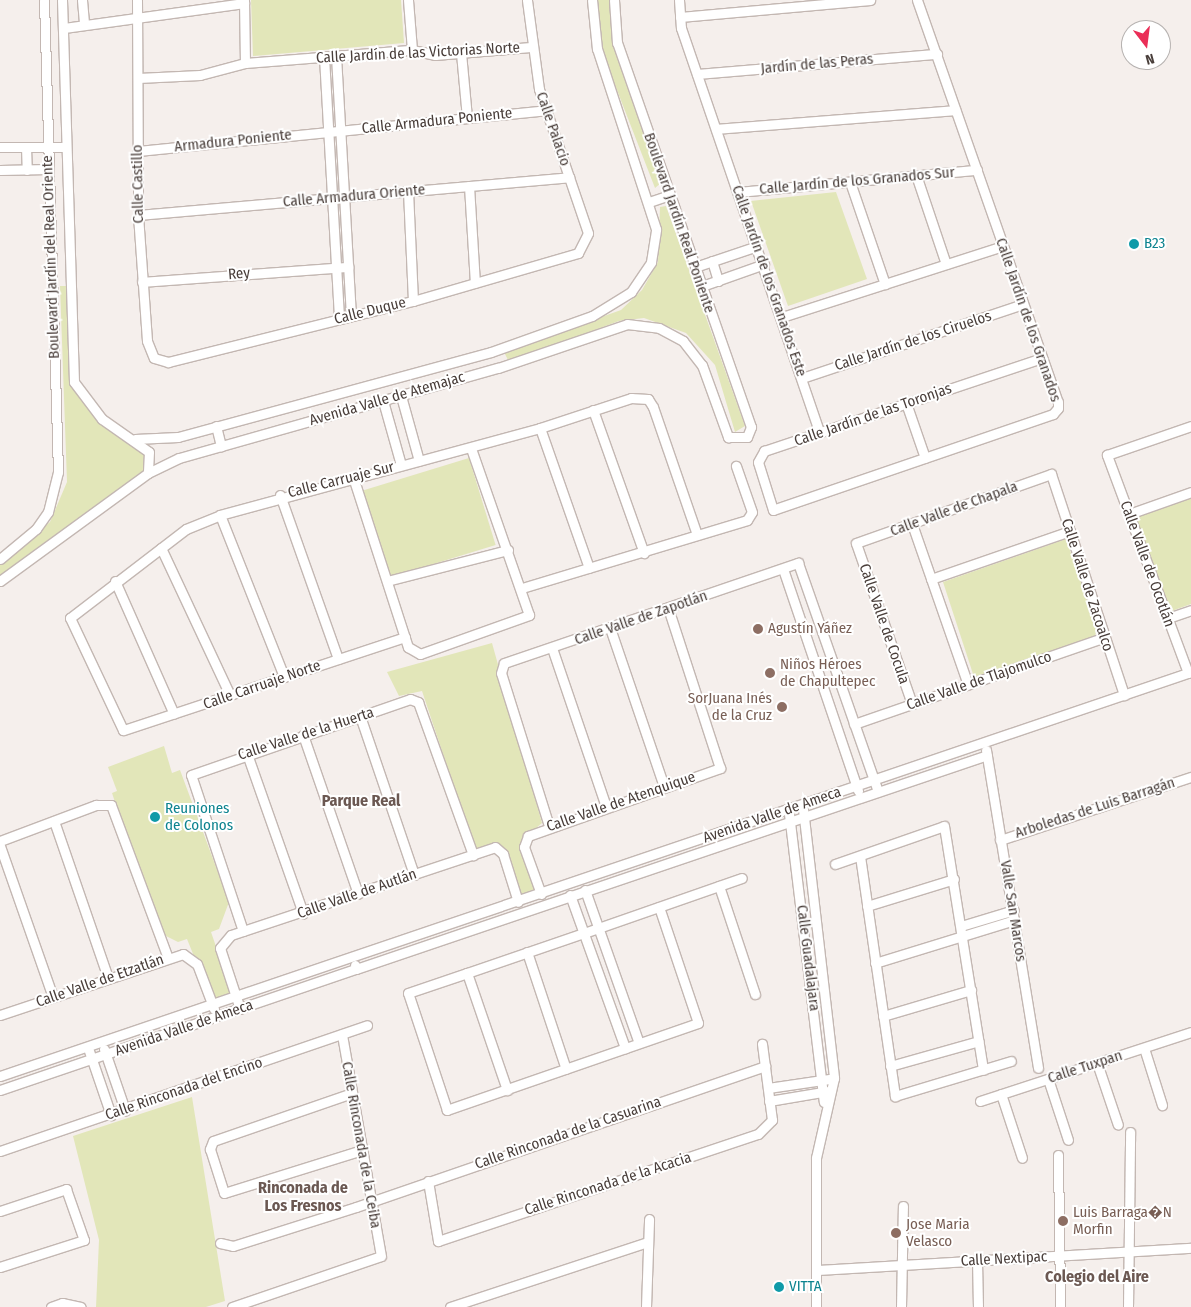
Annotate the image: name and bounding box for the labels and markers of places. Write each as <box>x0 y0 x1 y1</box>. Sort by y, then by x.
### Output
place label: B23 <box>1144 235 1165 253</box>
marker: B23 <box>1128 238 1140 250</box>
place label: Agustín Yáñez <box>768 620 852 638</box>
marker: Agustín Yáñez <box>752 623 764 635</box>
place label: Niños Héroes de Chapultepec <box>780 655 875 690</box>
marker: Niños Héroes de Chapultepec <box>764 667 776 679</box>
place label: SorJuana Inés de la Cruz <box>688 689 772 724</box>
marker: SorJuana Inés de la Cruz <box>776 701 788 713</box>
place label: Reuniones de Colonos <box>165 799 233 834</box>
marker: Reuniones de Colonos <box>149 811 161 823</box>
place label: Luis Barraga�N Morfin <box>1073 1203 1172 1238</box>
place label: Jose Maria Velasco <box>906 1215 970 1250</box>
marker: Luis Barraga�N Morfin <box>1057 1215 1069 1227</box>
marker: Jose Maria Velasco <box>890 1227 902 1239</box>
place label: VITTA <box>789 1278 822 1296</box>
marker: VITTA <box>773 1281 785 1293</box>

